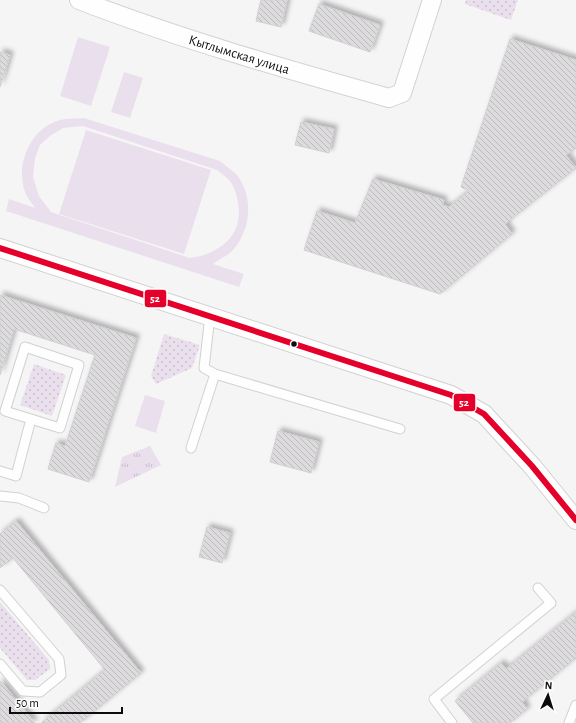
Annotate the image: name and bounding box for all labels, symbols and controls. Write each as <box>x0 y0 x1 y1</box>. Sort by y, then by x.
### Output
street label: Кытлымская улица <box>187 33 292 77</box>
line badge: 52 <box>144 289 167 308</box>
text: 52 <box>150 293 160 304</box>
unlabelled marker <box>289 339 299 349</box>
line badge: 52 <box>453 393 476 412</box>
text: 52 <box>459 397 469 408</box>
north arrow <box>528 675 568 715</box>
text: N <box>544 680 553 691</box>
scale bar <box>10 689 122 715</box>
text: 50 m <box>16 697 39 709</box>

